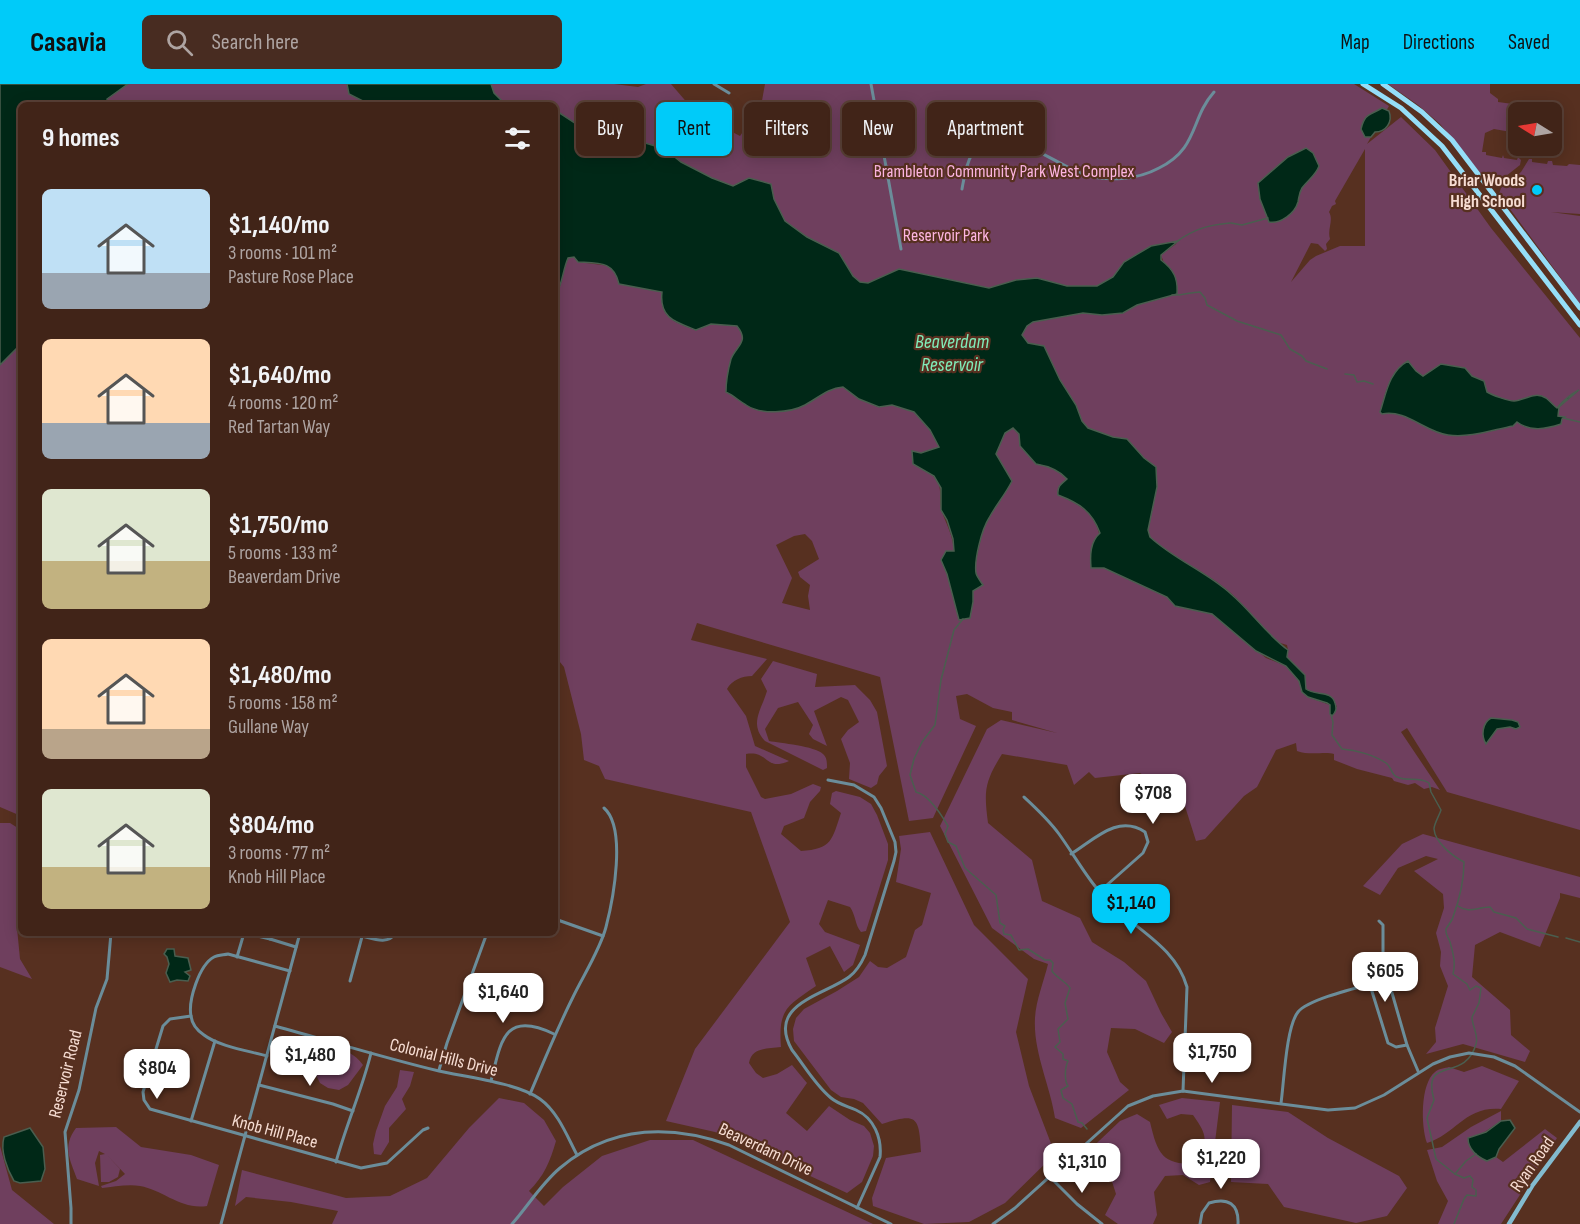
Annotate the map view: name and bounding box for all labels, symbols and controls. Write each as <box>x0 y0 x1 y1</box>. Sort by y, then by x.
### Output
search box <box>142 15 562 69</box>
text: Casavia <box>30 26 106 59</box>
icon: search <box>163 26 196 59</box>
text: Search here <box>211 29 299 56</box>
text: Map <box>1340 30 1370 55</box>
text: Directions <box>1403 30 1475 55</box>
text: Saved <box>1508 30 1550 55</box>
chip: Buy <box>576 102 644 156</box>
chip: Rent <box>656 102 732 156</box>
chip: Filters <box>744 102 830 156</box>
chip: New <box>842 102 915 156</box>
chip: Apartment <box>927 102 1045 156</box>
north arrow <box>1508 102 1562 156</box>
map controls <box>1508 102 1562 156</box>
icon: filters <box>501 122 534 155</box>
text: 9 homes <box>42 123 120 154</box>
park label: Brambleton Community Park West Complex <box>874 161 1135 182</box>
place label: Briar Woods High School <box>1449 170 1525 212</box>
marker: Briar Woods High School <box>1530 183 1544 197</box>
text: $1,140/mo <box>228 210 329 241</box>
icon: home <box>90 213 162 285</box>
park label: Reservoir Park <box>903 225 989 246</box>
text: 3 rooms · 101 m² <box>228 241 337 265</box>
text: Pasture Rose Place <box>228 265 354 289</box>
water label: Beaverdam Reservoir <box>915 330 989 377</box>
text: $1,640/mo <box>228 360 331 391</box>
icon: home <box>90 363 162 435</box>
text: 4 rooms · 120 m² <box>228 391 339 415</box>
text: Red Tartan Way <box>228 415 330 439</box>
text: $1,750/mo <box>228 510 329 541</box>
icon: home <box>90 513 162 585</box>
text: 5 rooms · 133 m² <box>228 541 338 565</box>
text: Beaverdam Drive <box>228 565 341 589</box>
text: $1,480/mo <box>228 660 331 691</box>
icon: home <box>90 663 162 735</box>
text: 5 rooms · 158 m² <box>228 691 338 715</box>
text: Gullane Way <box>228 715 309 739</box>
pin: $708 <box>1117 774 1189 825</box>
text: $708 <box>1134 781 1172 805</box>
text: $804/mo <box>228 810 314 841</box>
icon: home <box>90 813 162 885</box>
text: 3 rooms · 77 m² <box>228 841 330 865</box>
text: Knob Hill Place <box>228 865 326 889</box>
pin: $1,140 <box>1082 884 1180 935</box>
text: $1,140 <box>1106 891 1156 915</box>
pin: $605 <box>1349 952 1421 1003</box>
text: $605 <box>1366 959 1404 983</box>
pin: $1,640 <box>454 973 552 1024</box>
text: $1,640 <box>477 980 529 1004</box>
street label: Reservoir Road <box>44 1028 87 1120</box>
pin: $1,750 <box>1163 1033 1261 1084</box>
street label: Colonial Hills Drive <box>387 1034 500 1081</box>
pin: $1,480 <box>261 1036 359 1087</box>
text: $1,750 <box>1187 1040 1237 1064</box>
text: $1,480 <box>284 1043 336 1067</box>
pin: $804 <box>121 1049 193 1100</box>
text: $804 <box>138 1056 176 1080</box>
street label: Knob Hill Place <box>230 1110 320 1153</box>
street label: Beaverdam Drive <box>715 1119 816 1180</box>
street label: Ryan Road <box>1506 1133 1559 1196</box>
pin: $1,220 <box>1172 1139 1270 1190</box>
pin: $1,310 <box>1033 1143 1131 1194</box>
text: $1,220 <box>1196 1146 1246 1170</box>
text: $1,310 <box>1057 1150 1107 1174</box>

